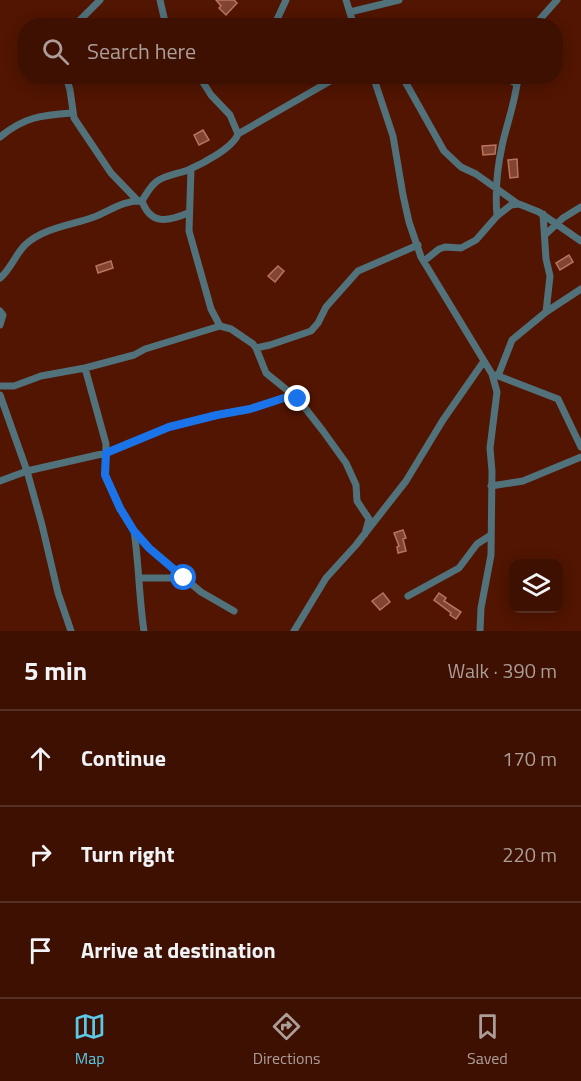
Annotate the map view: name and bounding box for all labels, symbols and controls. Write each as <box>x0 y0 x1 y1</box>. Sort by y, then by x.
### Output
search box <box>18 18 563 84</box>
text: Search here <box>87 34 196 68</box>
icon: search <box>39 35 72 68</box>
route end <box>284 385 310 411</box>
map controls <box>509 559 563 613</box>
button: layers <box>509 559 563 613</box>
route start <box>170 564 196 590</box>
text: 5 min <box>24 651 87 690</box>
text: Walk · 390 m <box>448 655 557 686</box>
text: Continue <box>81 741 166 775</box>
icon: ahead <box>24 742 57 775</box>
text: 170 m <box>502 743 557 774</box>
text: Turn right <box>81 837 175 871</box>
icon: right <box>24 838 57 871</box>
text: 220 m <box>502 839 557 870</box>
text: Arrive at destination <box>81 933 276 967</box>
icon: arrive <box>24 934 57 967</box>
tab: Map <box>73 1010 106 1070</box>
tab: Directions <box>253 1010 321 1070</box>
tab: Saved <box>467 1010 508 1070</box>

